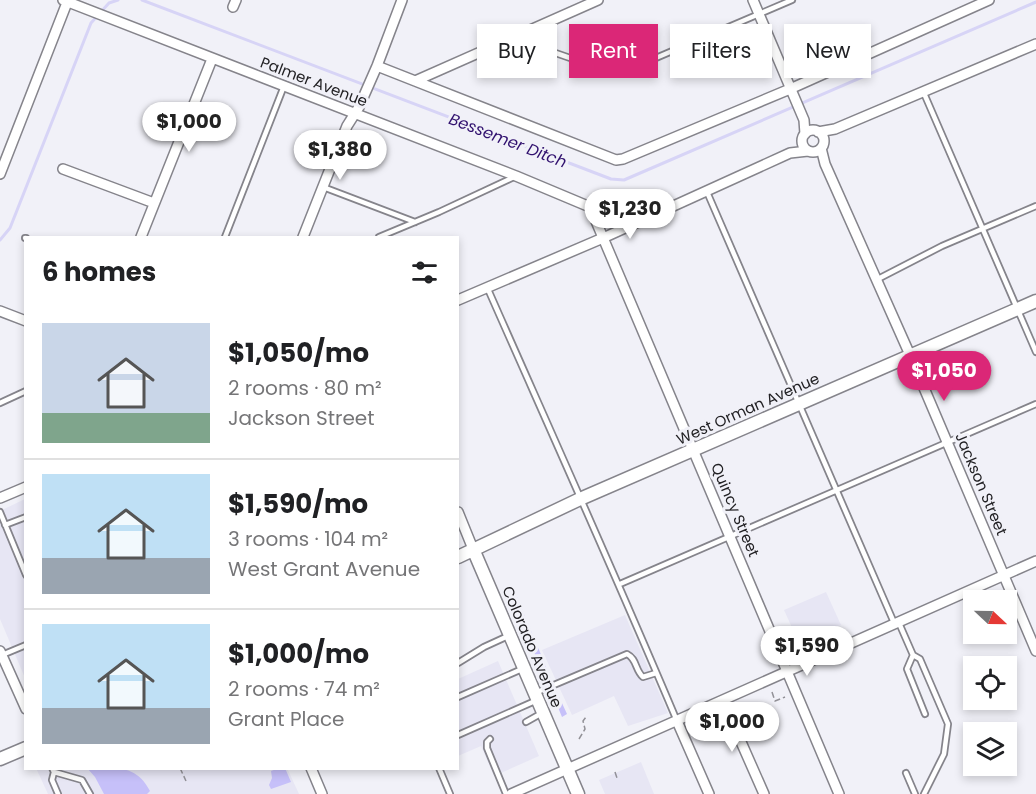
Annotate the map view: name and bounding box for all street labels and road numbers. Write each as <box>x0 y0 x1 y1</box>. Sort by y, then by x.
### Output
street label: Palmer Avenue <box>258 51 371 112</box>
street label: West Orman Avenue <box>673 368 822 449</box>
street label: Jackson Street <box>950 429 1013 538</box>
street label: Quincy Street <box>706 460 765 560</box>
street label: Colorado Avenue <box>497 583 568 711</box>

